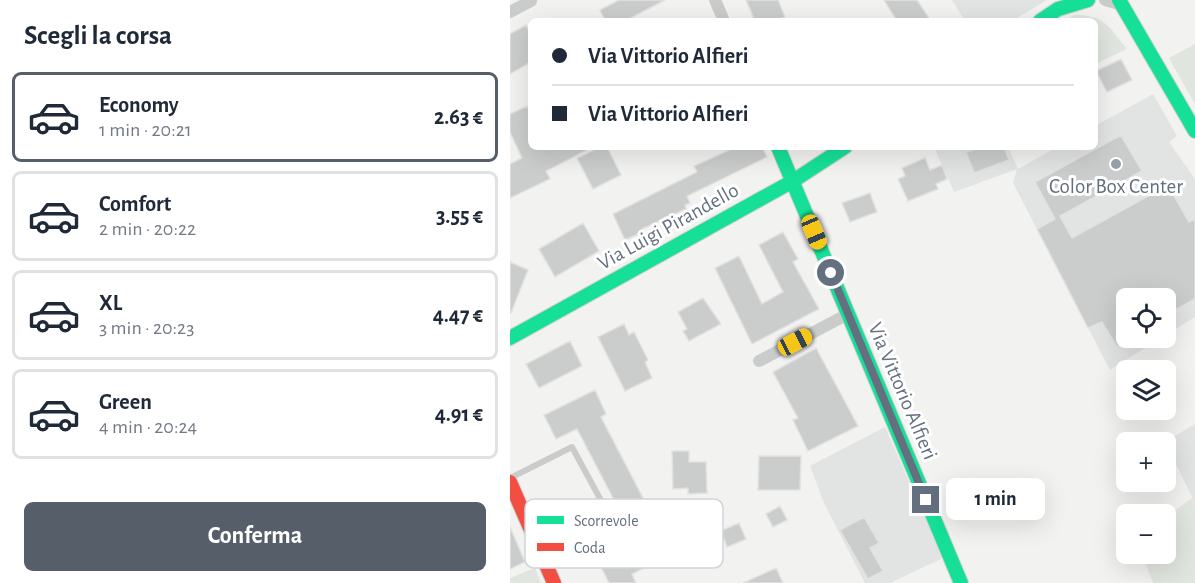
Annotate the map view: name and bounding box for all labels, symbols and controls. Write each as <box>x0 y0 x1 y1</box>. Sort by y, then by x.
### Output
text: Scegli la corsa <box>24 22 172 49</box>
text: Via Vittorio Alfieri <box>588 45 748 67</box>
icon: car <box>27 90 81 144</box>
text: Economy <box>99 94 179 116</box>
text: Via Vittorio Alfieri <box>588 103 748 125</box>
text: 2.63 € <box>434 106 483 128</box>
text: 1 min · 20:21 <box>99 120 192 140</box>
marker: Color Box Center <box>1109 157 1123 171</box>
place label: Color Box Center <box>1049 176 1183 197</box>
street label: Via Luigi Pirandello <box>594 179 742 274</box>
icon: car <box>27 189 81 243</box>
text: Comfort <box>99 193 171 215</box>
text: 3.55 € <box>436 205 483 227</box>
car <box>799 212 829 252</box>
text: 2 min · 20:22 <box>99 219 196 239</box>
route start <box>817 259 844 286</box>
icon: car <box>27 288 81 342</box>
map controls <box>1116 288 1176 564</box>
button: locate <box>1116 288 1176 348</box>
text: XL <box>99 292 122 314</box>
text: 4.47 € <box>433 304 483 326</box>
text: 3 min · 20:23 <box>99 318 194 338</box>
street label: Via Vittorio Alfieri <box>864 320 941 463</box>
car <box>775 326 815 358</box>
button: layers <box>1116 360 1176 420</box>
icon: car <box>27 387 81 441</box>
text: Green <box>99 391 152 413</box>
text: 4.91 € <box>435 403 483 425</box>
text: 4 min · 20:24 <box>99 417 197 437</box>
button: + <box>1116 432 1176 492</box>
callout: 1 min <box>947 479 1046 521</box>
route end <box>912 486 939 513</box>
text: 1 min <box>974 489 1017 509</box>
legend <box>525 499 723 568</box>
button: Conferma <box>24 502 486 571</box>
button: − <box>1116 504 1176 564</box>
text: Scorrevole <box>574 513 639 529</box>
text: Coda <box>574 540 606 556</box>

